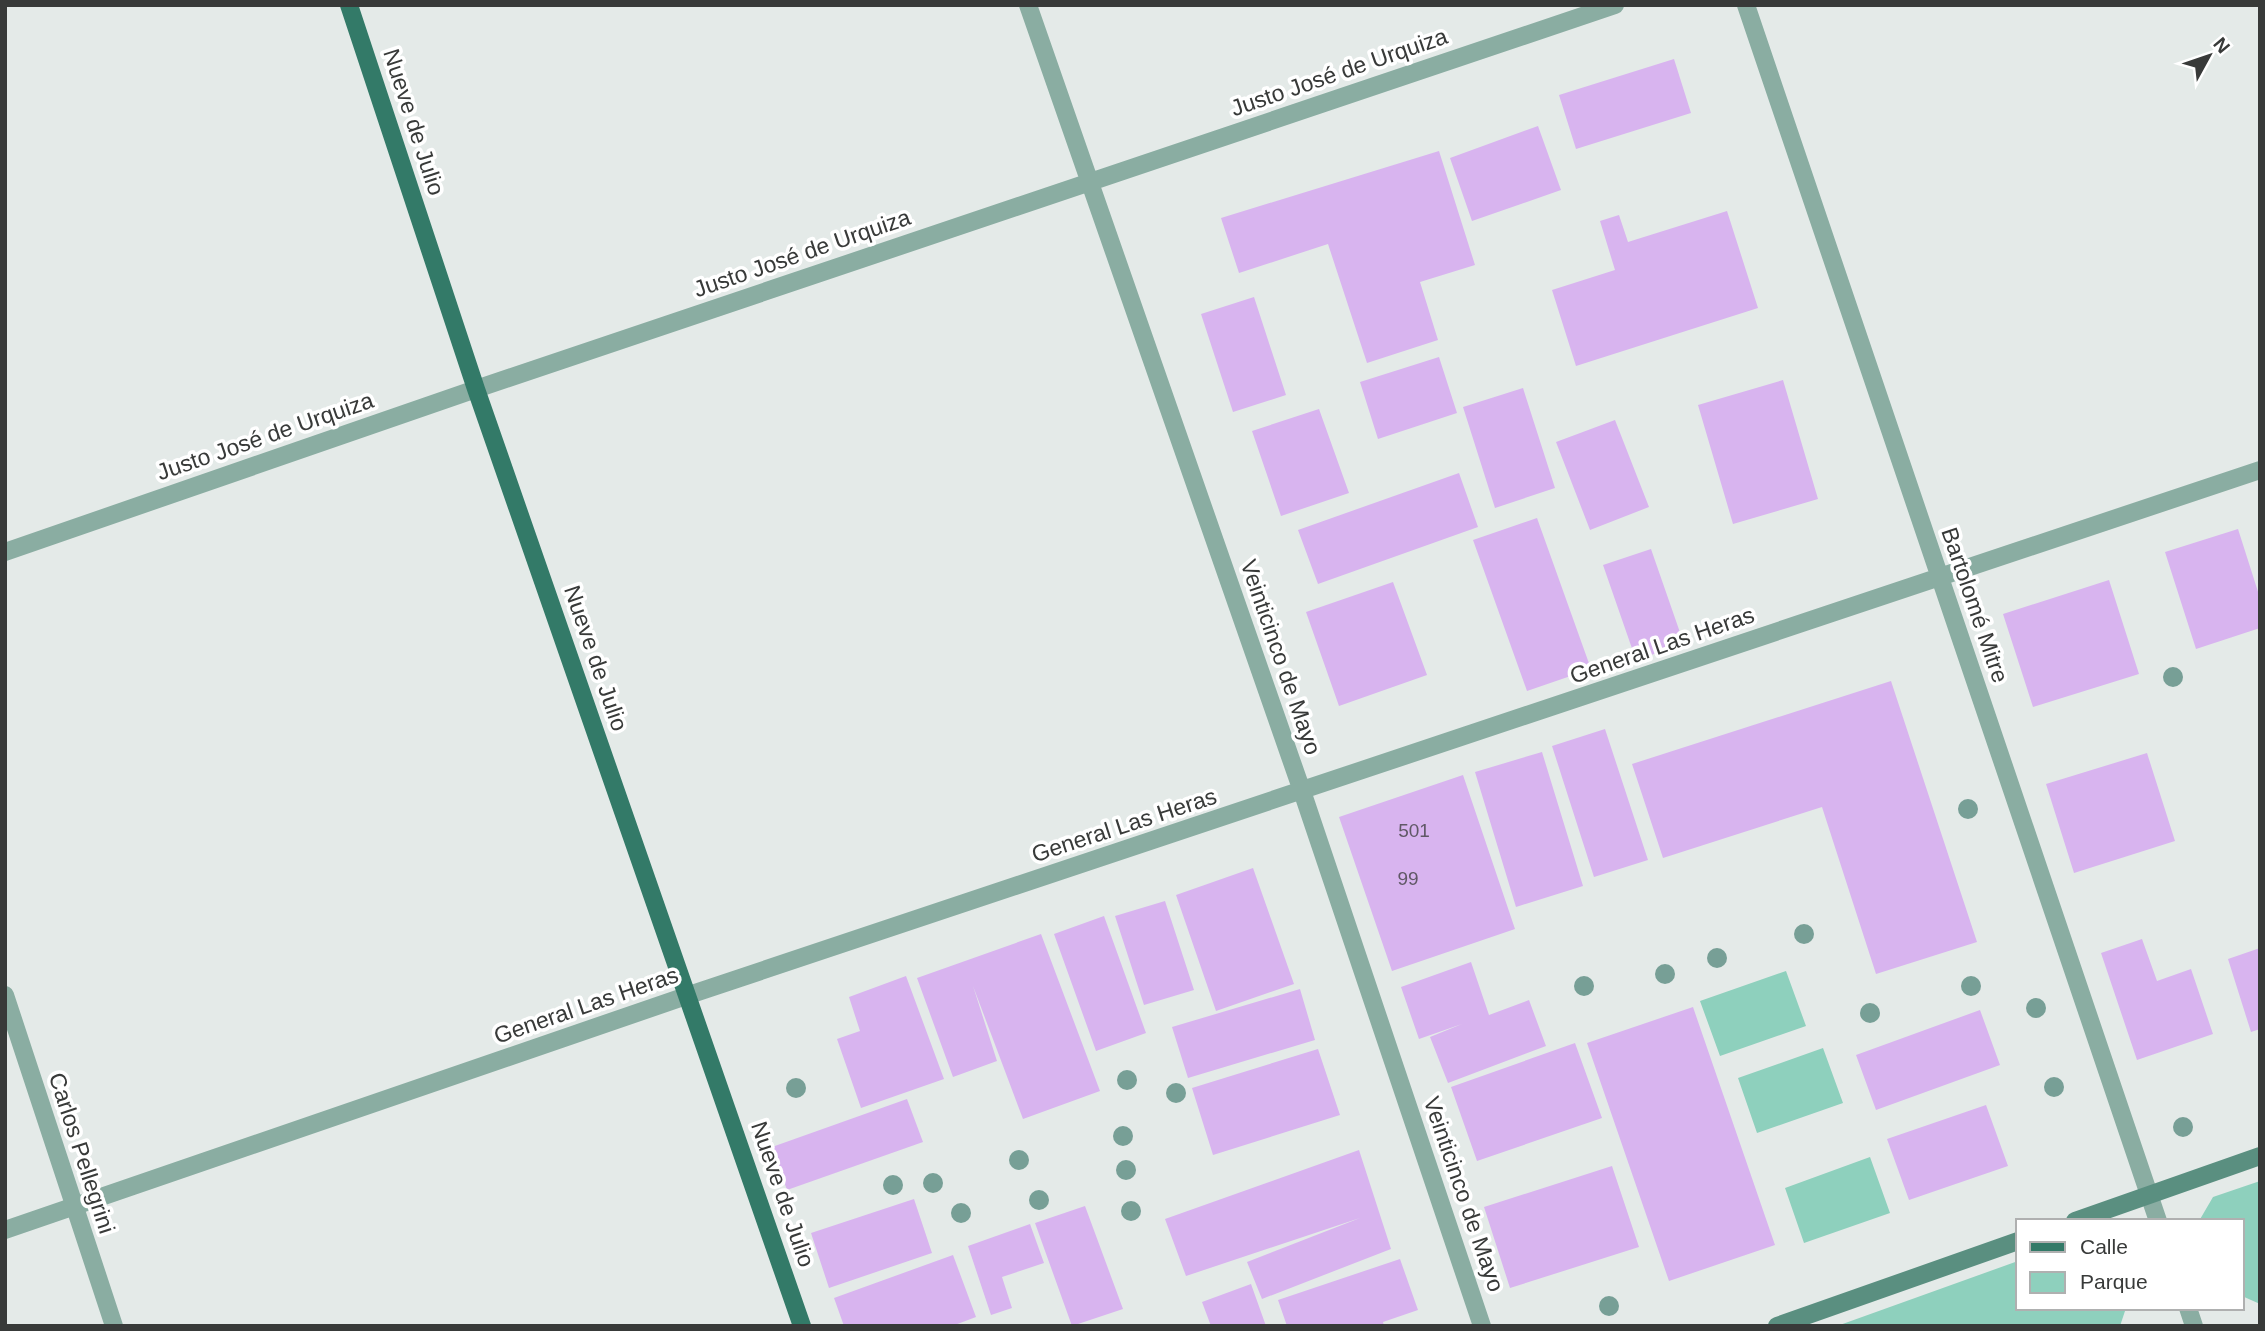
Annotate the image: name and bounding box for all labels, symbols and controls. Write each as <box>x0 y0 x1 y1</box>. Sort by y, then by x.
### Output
north arrow <box>2174 21 2244 91</box>
street label: Justo José de Urquiza <box>1227 23 1451 121</box>
text: N <box>2209 33 2234 57</box>
street label: Nueve de Julio <box>378 46 450 198</box>
street label: Justo José de Urquiza <box>690 204 914 302</box>
street label: Justo José de Urquiza <box>153 387 377 485</box>
street label: Bartolomé Mitre <box>1936 524 2014 686</box>
street label: Veinticinco de Mayo <box>1235 556 1327 758</box>
street label: Nueve de Julio <box>559 582 633 734</box>
street label: General Las Heras <box>1567 601 1757 689</box>
street label: General Las Heras <box>1028 783 1220 867</box>
house number: 501 <box>1398 820 1430 841</box>
house number: 99 <box>1397 868 1419 889</box>
street label: General Las Heras <box>491 961 681 1049</box>
street label: Carlos Pellegrini <box>44 1069 120 1237</box>
street label: Veinticinco de Mayo <box>1418 1093 1510 1295</box>
street label: Nueve de Julio <box>746 1118 820 1270</box>
legend <box>2016 1219 2244 1310</box>
text: Calle <box>2080 1235 2128 1258</box>
text: Parque <box>2080 1270 2148 1293</box>

